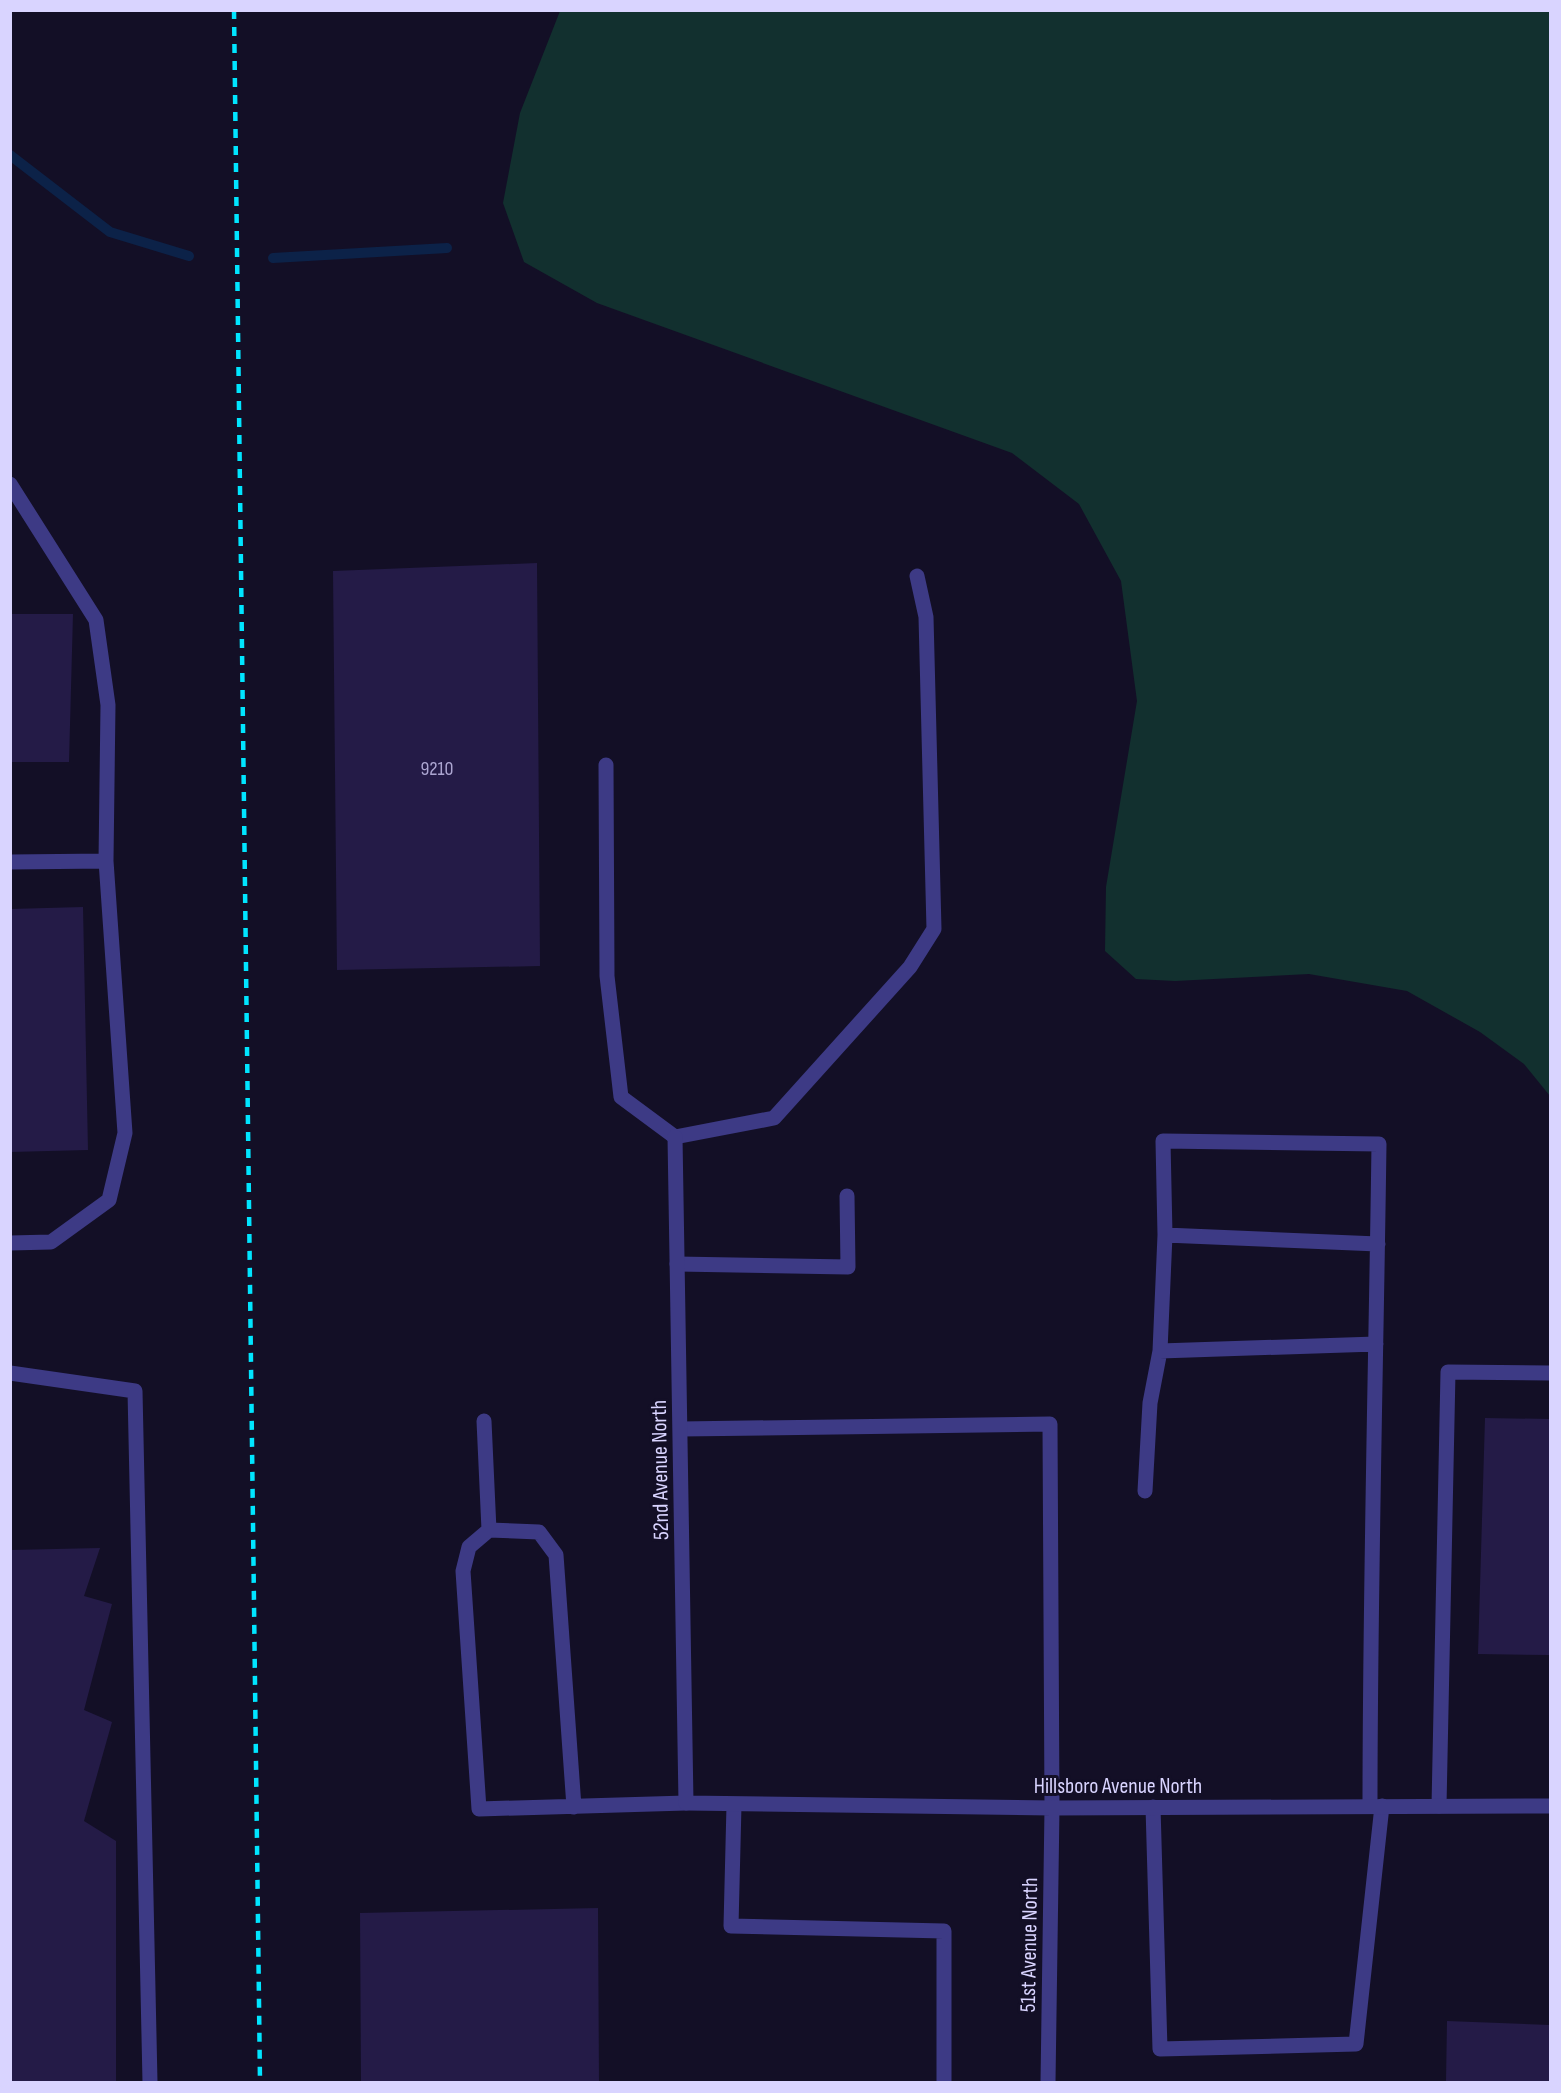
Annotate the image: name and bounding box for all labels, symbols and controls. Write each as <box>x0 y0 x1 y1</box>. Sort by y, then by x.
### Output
house number: 9210 <box>420 757 454 781</box>
street label: 52nd Avenue North <box>646 1400 675 1540</box>
street label: Hillsboro Avenue North <box>1034 1773 1202 1800</box>
street label: 51st Avenue North <box>1015 1877 1044 2013</box>

